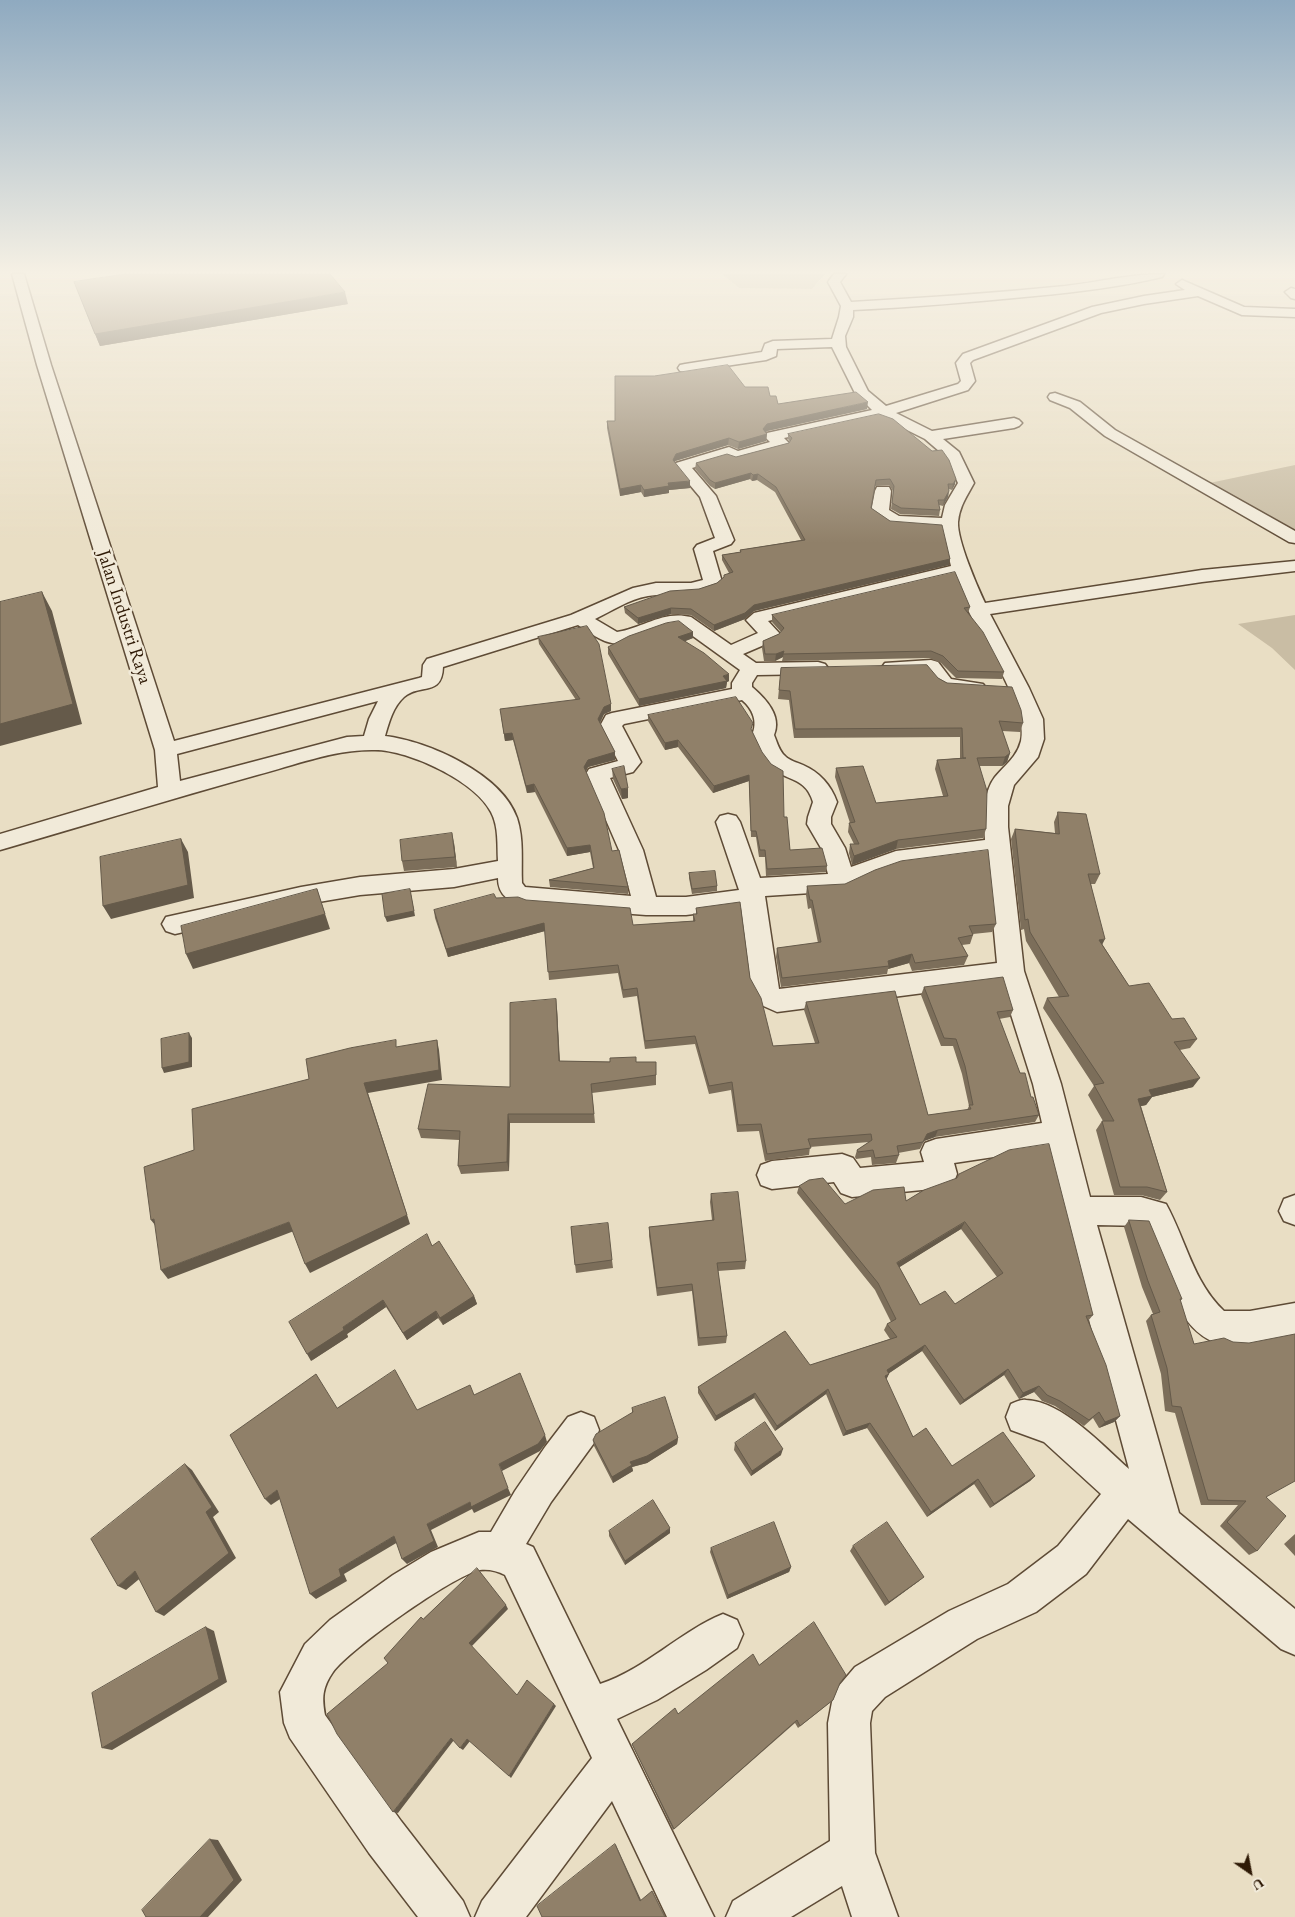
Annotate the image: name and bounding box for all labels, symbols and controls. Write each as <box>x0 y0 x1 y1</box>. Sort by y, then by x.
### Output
street label: Jalan Industri Raya <box>92 547 156 687</box>
north arrow <box>1225 1847 1275 1897</box>
text: U <box>1249 1874 1267 1895</box>

